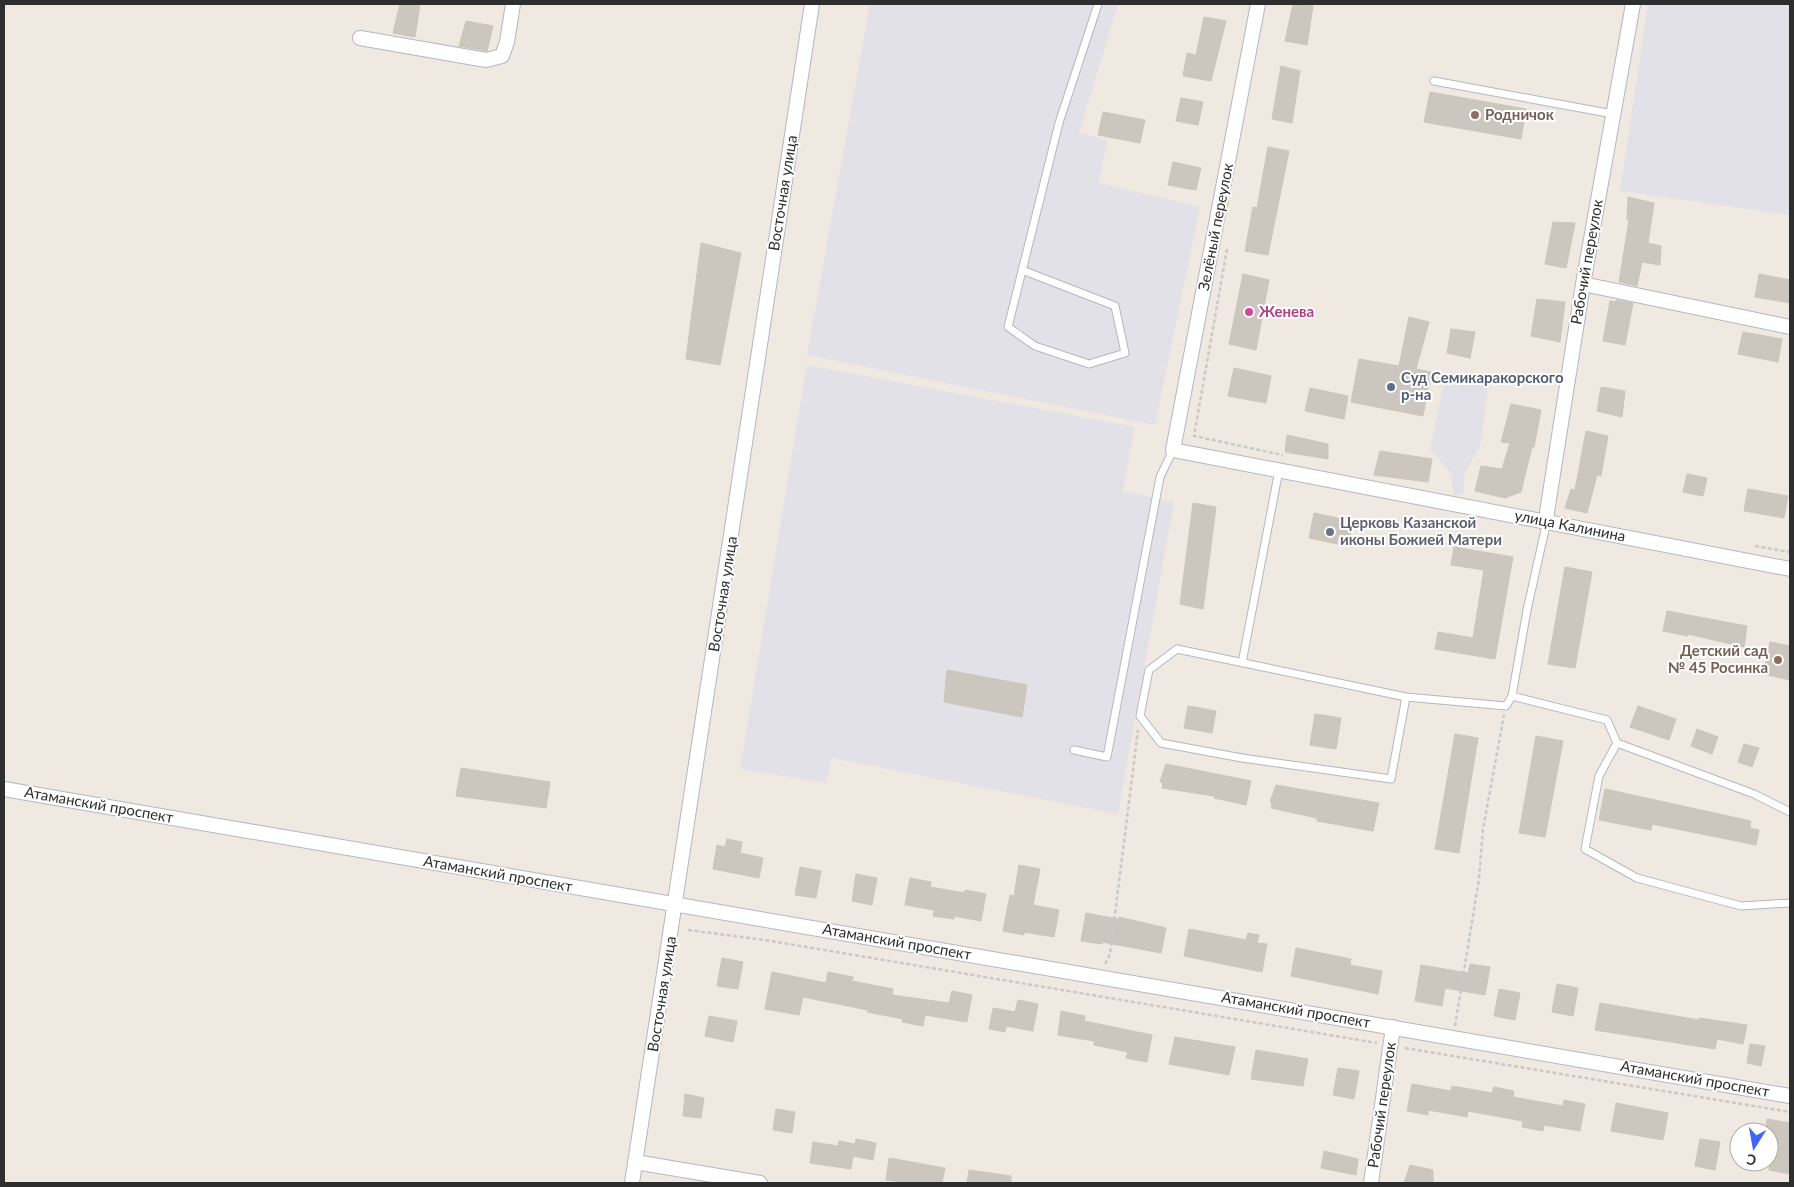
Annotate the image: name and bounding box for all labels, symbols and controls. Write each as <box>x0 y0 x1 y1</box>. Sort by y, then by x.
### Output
place label: Родничок <box>1485 105 1555 123</box>
marker: Родничок <box>1469 109 1481 121</box>
street label: Восточная улица <box>764 134 800 252</box>
street label: Зелёный переулок <box>1194 161 1236 292</box>
street label: Рабочий переулок <box>1566 198 1606 326</box>
place label: Женева <box>1259 302 1314 320</box>
marker: Женева <box>1243 306 1255 318</box>
place label: Суд Семикаракорского р-на <box>1401 368 1564 403</box>
marker: Суд Семикаракорского р-на <box>1385 381 1397 393</box>
street label: улица Калинина <box>1513 505 1627 545</box>
place label: Церковь Казанской иконы Божией Матери <box>1340 513 1502 548</box>
marker: Церковь Казанской иконы Божией Матери <box>1324 526 1336 538</box>
street label: Восточная улица <box>704 535 740 653</box>
place label: Детский сад № 45 Росинка <box>1668 641 1768 676</box>
marker: Детский сад № 45 Росинка <box>1772 654 1784 666</box>
street label: Атаманский проспект <box>23 782 175 826</box>
street label: Атаманский проспект <box>422 851 574 895</box>
street label: Атаманский проспект <box>821 919 973 963</box>
street label: Восточная улица <box>643 935 679 1053</box>
street label: Атаманский проспект <box>1220 987 1372 1031</box>
street label: Рабочий переулок <box>1363 1041 1399 1169</box>
street label: Атаманский проспект <box>1619 1056 1771 1100</box>
north arrow <box>1729 1122 1779 1172</box>
text: С <box>1745 1151 1758 1169</box>

